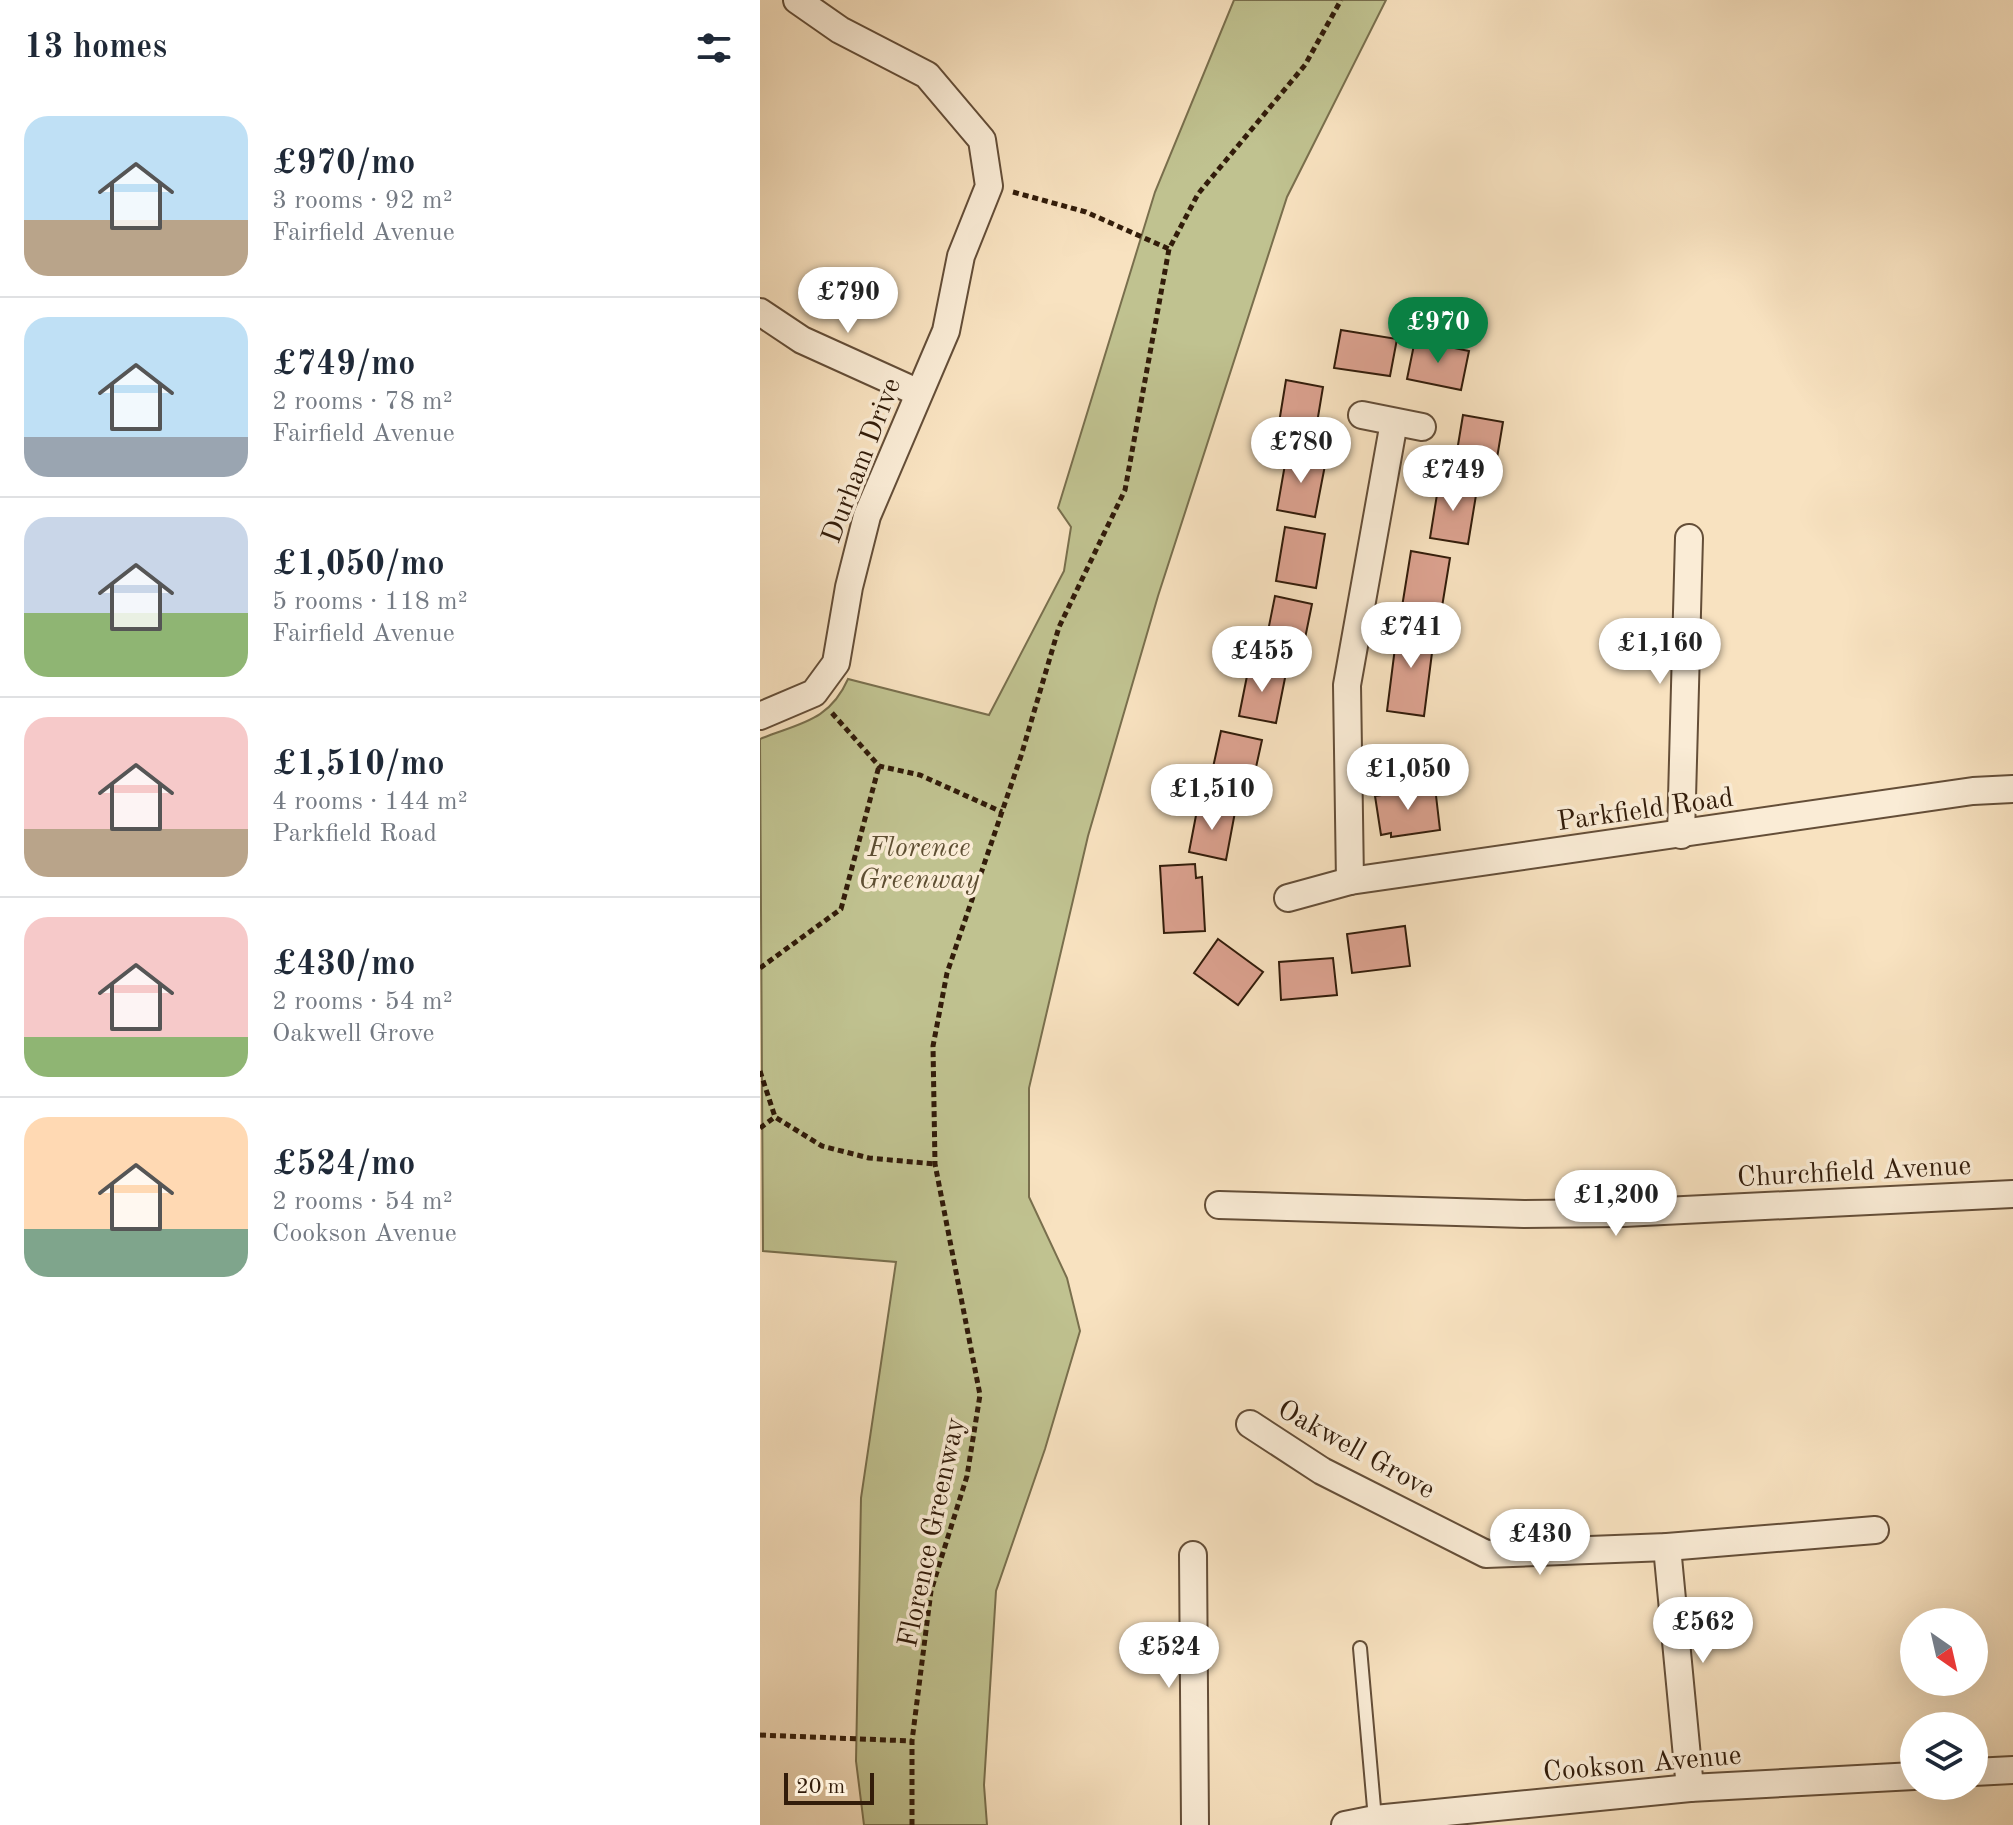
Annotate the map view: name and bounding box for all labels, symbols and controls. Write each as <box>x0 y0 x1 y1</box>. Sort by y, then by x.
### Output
icon: filters <box>692 26 736 70</box>
text: 13 homes <box>24 31 167 65</box>
text: £970/mo <box>272 147 415 181</box>
icon: home <box>88 148 184 244</box>
text: 3 rooms · 92 m² <box>272 188 453 214</box>
text: Fairfield Avenue <box>272 220 455 246</box>
pin: £790 <box>801 267 895 335</box>
text: £790 <box>816 280 880 306</box>
pin: £970 <box>1391 297 1485 365</box>
text: £970 <box>1406 310 1470 336</box>
text: £749/mo <box>272 348 415 382</box>
icon: home <box>88 349 184 445</box>
street label: Durham Drive <box>818 375 907 548</box>
text: 2 rooms · 78 m² <box>272 389 453 415</box>
pin: £780 <box>1254 417 1348 485</box>
text: Fairfield Avenue <box>272 421 455 447</box>
text: £780 <box>1269 430 1333 456</box>
pin: £749 <box>1406 445 1500 513</box>
text: £749 <box>1421 458 1485 484</box>
text: £1,050/mo <box>272 548 445 582</box>
icon: home <box>88 549 184 645</box>
text: 5 rooms · 118 m² <box>272 589 468 615</box>
pin: £741 <box>1364 602 1458 670</box>
text: £741 <box>1379 615 1443 641</box>
pin: £1,160 <box>1595 618 1725 686</box>
text: Fairfield Avenue <box>272 621 455 647</box>
pin: £455 <box>1215 626 1309 694</box>
text: £1,160 <box>1617 631 1703 657</box>
text: £455 <box>1230 639 1294 665</box>
pin: £1,050 <box>1343 744 1473 812</box>
text: £1,510/mo <box>272 748 445 782</box>
icon: home <box>88 749 184 845</box>
text: £1,050 <box>1365 757 1451 783</box>
pin: £1,510 <box>1147 764 1277 832</box>
text: £1,510 <box>1169 777 1255 803</box>
street label: Parkfield Road <box>1555 785 1735 837</box>
text: 4 rooms · 144 m² <box>272 789 468 815</box>
text: Parkfield Road <box>272 821 437 847</box>
park label: Florence Greenway <box>858 835 980 895</box>
text: £430/mo <box>272 948 415 982</box>
icon: home <box>88 949 184 1045</box>
text: 2 rooms · 54 m² <box>272 989 453 1015</box>
text: Oakwell Grove <box>272 1021 434 1047</box>
text: £524/mo <box>272 1148 415 1182</box>
icon: home <box>88 1149 184 1245</box>
street label: Churchfield Avenue <box>1736 1153 1972 1193</box>
pin: £1,200 <box>1551 1170 1681 1238</box>
text: £1,200 <box>1573 1183 1659 1209</box>
text: 2 rooms · 54 m² <box>272 1189 453 1215</box>
text: Cookson Avenue <box>272 1221 457 1247</box>
street label: Oakwell Grove <box>1272 1396 1439 1505</box>
street label: Florence Greenway <box>895 1415 971 1650</box>
pin: £430 <box>1493 1509 1587 1577</box>
text: £430 <box>1508 1522 1572 1548</box>
pin: £562 <box>1656 1597 1750 1665</box>
north arrow <box>1900 1608 1988 1696</box>
map controls <box>1900 1608 1988 1800</box>
text: £562 <box>1671 1610 1735 1636</box>
pin: £524 <box>1122 1622 1216 1690</box>
text: £524 <box>1137 1635 1201 1661</box>
button: layers <box>1900 1712 1988 1800</box>
street label: Cookson Avenue <box>1542 1742 1743 1788</box>
scale bar <box>784 1769 874 1805</box>
text: 20 m <box>796 1776 845 1798</box>

